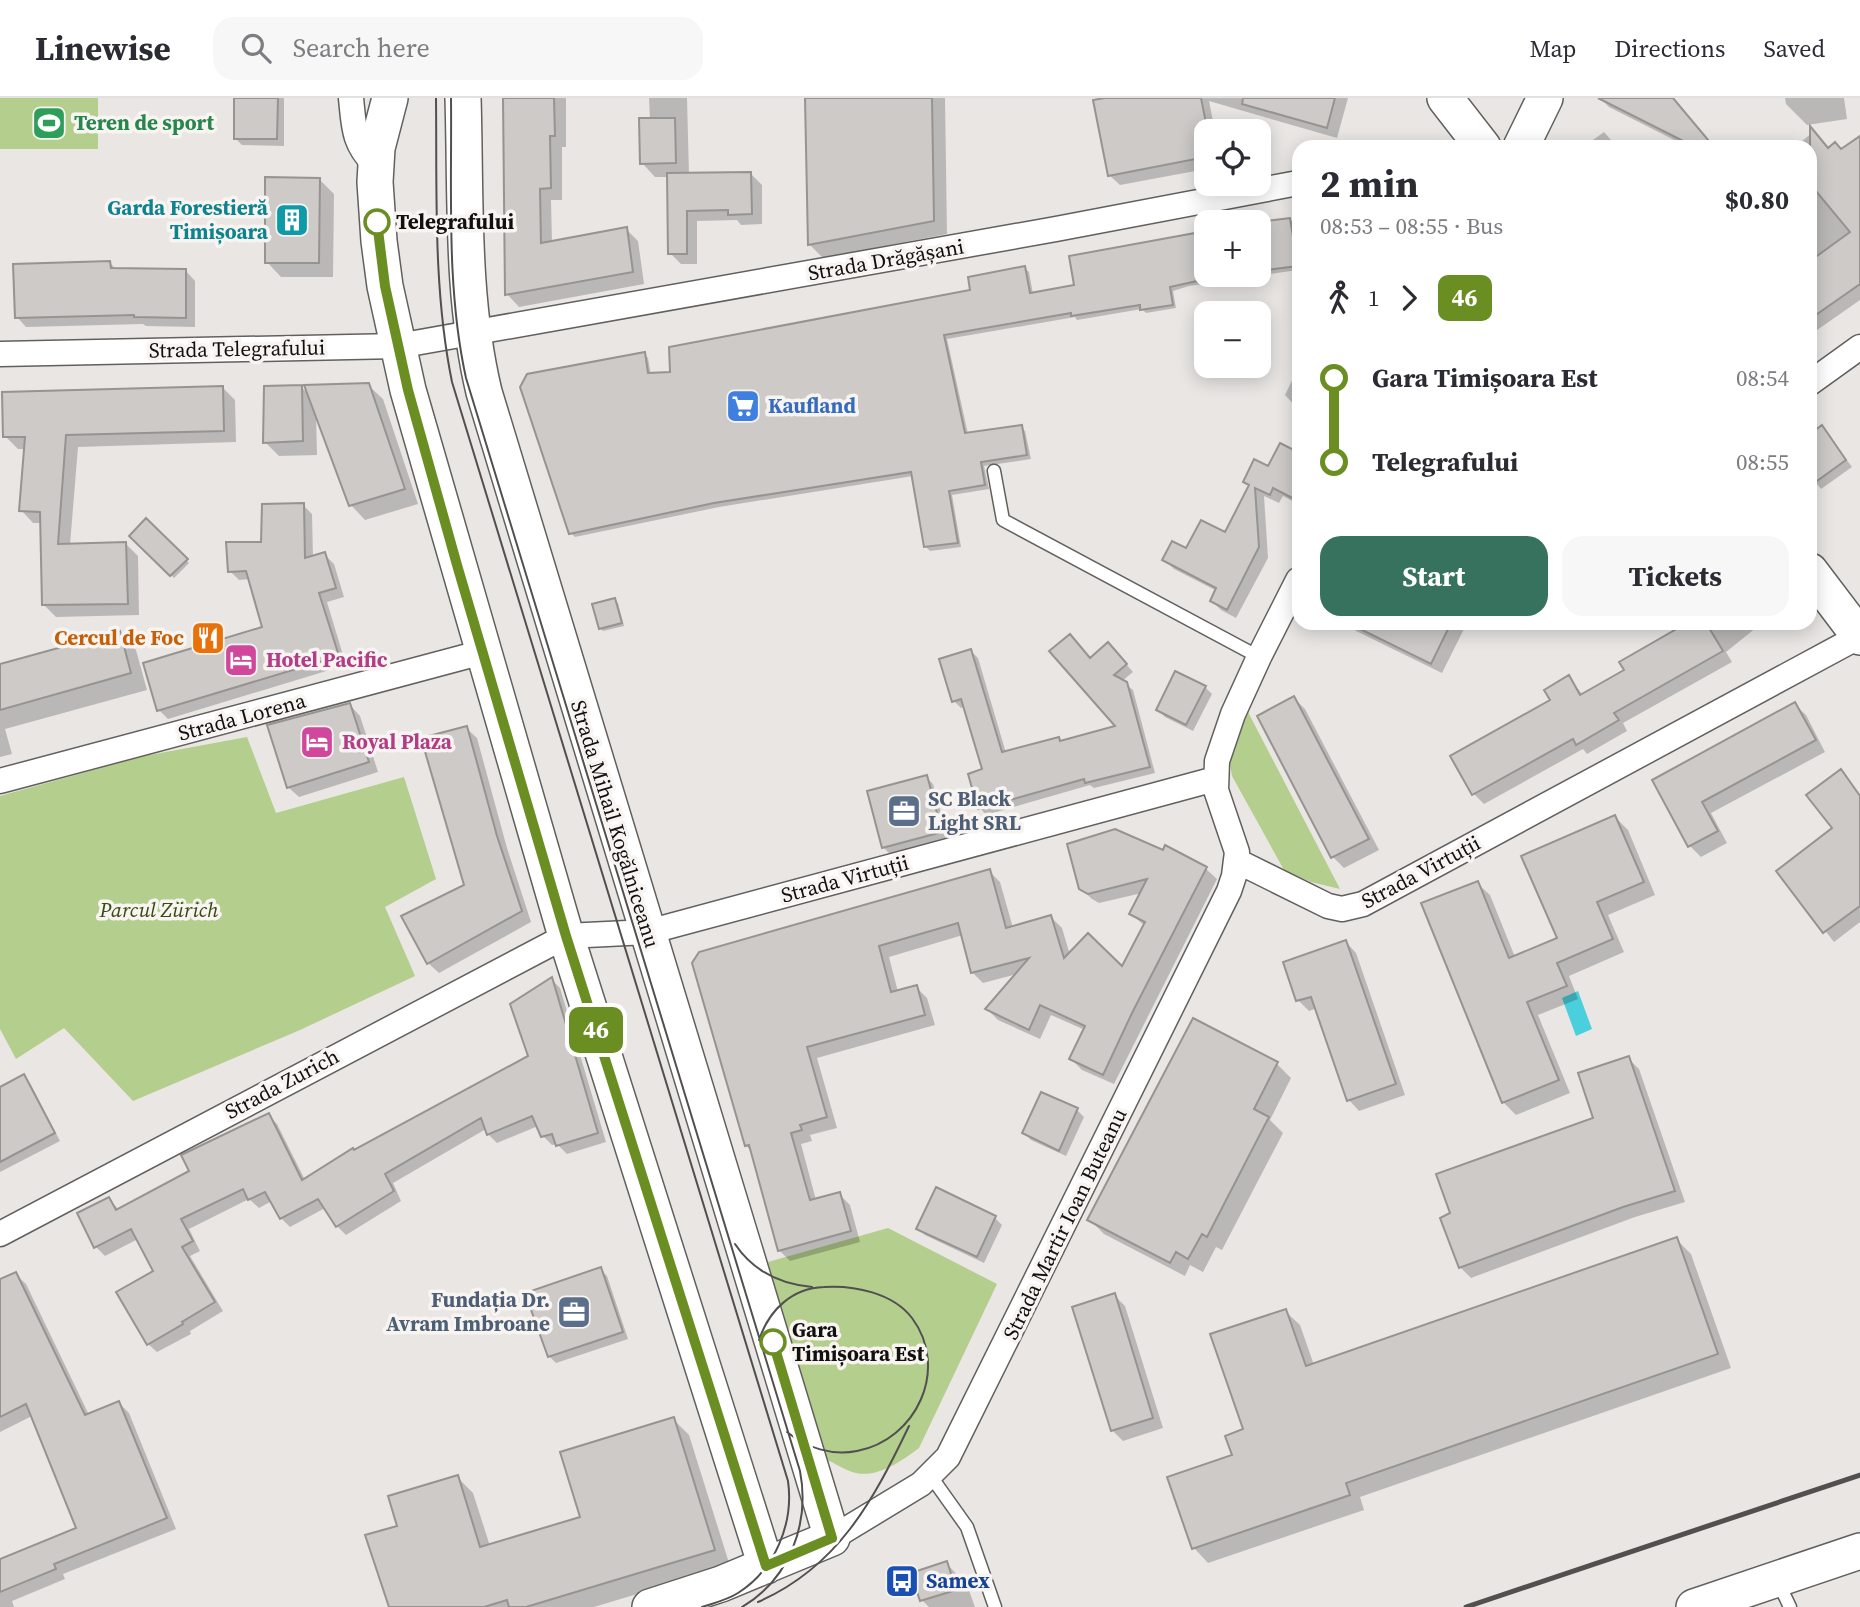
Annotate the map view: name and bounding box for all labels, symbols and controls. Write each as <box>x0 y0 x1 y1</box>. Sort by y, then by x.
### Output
search box <box>213 17 703 80</box>
text: Linewise <box>35 26 171 71</box>
icon: search <box>237 29 275 67</box>
text: Search here <box>293 30 430 66</box>
text: Map <box>1529 32 1576 65</box>
text: Directions <box>1614 32 1725 65</box>
text: Saved <box>1763 32 1825 65</box>
sports icon: Teren de sport <box>30 104 68 142</box>
place label: Teren de sport <box>74 108 214 137</box>
map controls <box>1194 119 1271 378</box>
button: locate <box>1194 119 1271 196</box>
text: 2 min <box>1320 158 1419 210</box>
text: $0.80 <box>1725 182 1789 218</box>
place label: Garda Forestieră Timișoara <box>107 193 269 246</box>
building icon: Garda Forestieră Timișoara <box>273 201 311 239</box>
place label: Telegrafului <box>396 207 514 236</box>
marker: Telegrafului <box>364 209 390 235</box>
button: + <box>1194 210 1271 287</box>
text: 08:53 – 08:55 · Bus <box>1320 210 1503 242</box>
street label: Strada Drăgășani <box>806 232 966 287</box>
icon: walk <box>1320 279 1358 317</box>
icon: forward <box>1390 279 1428 317</box>
text: 46 <box>1452 281 1478 314</box>
text: 1 <box>1368 282 1380 314</box>
button: − <box>1194 301 1271 378</box>
street label: Strada Telegrafului <box>149 332 325 365</box>
text: Gara Timișoara Est <box>1372 360 1597 396</box>
text: 08:54 <box>1736 362 1789 394</box>
supermarket icon: Kaufland <box>724 387 762 425</box>
place label: Kaufland <box>768 391 856 420</box>
text: Telegrafului <box>1372 444 1518 480</box>
text: 08:55 <box>1736 446 1789 478</box>
button: Start <box>1320 536 1548 616</box>
button: Tickets <box>1562 536 1789 616</box>
restaurant icon: Cercul de Foc <box>189 619 227 657</box>
place label: Cercul de Foc <box>54 623 184 652</box>
hotel icon: Hotel Pacific <box>222 641 260 679</box>
place label: Hotel Pacific <box>266 645 388 674</box>
street label: Strada Lorena <box>175 686 309 747</box>
street label: Strada Mihail Kogălniceanu <box>564 696 667 951</box>
hotel icon: Royal Plaza <box>298 723 336 761</box>
place label: Royal Plaza <box>342 727 453 756</box>
place label: SC Black Light SRL <box>928 784 1021 837</box>
office icon: SC Black Light SRL <box>885 792 923 830</box>
street label: Strada Virtuții <box>1356 828 1485 915</box>
street label: Strada Virtuții <box>778 848 912 909</box>
park label: Parcul Zürich <box>99 895 219 924</box>
line badge: 46 <box>564 1007 628 1053</box>
text: 46 <box>583 1013 609 1046</box>
street label: Strada Zurich <box>220 1041 344 1126</box>
street label: Strada Martir Ioan Buteanu <box>996 1103 1133 1344</box>
place label: Fundația Dr. Avram Imbroane <box>386 1285 550 1338</box>
office icon: Fundația Dr. Avram Imbroane <box>555 1293 593 1331</box>
place label: Gara Timișoara Est <box>792 1315 925 1368</box>
marker: Gara Timișoara Est <box>760 1329 786 1355</box>
bus stop icon: Samex <box>883 1562 921 1600</box>
place label: Samex <box>926 1566 990 1595</box>

